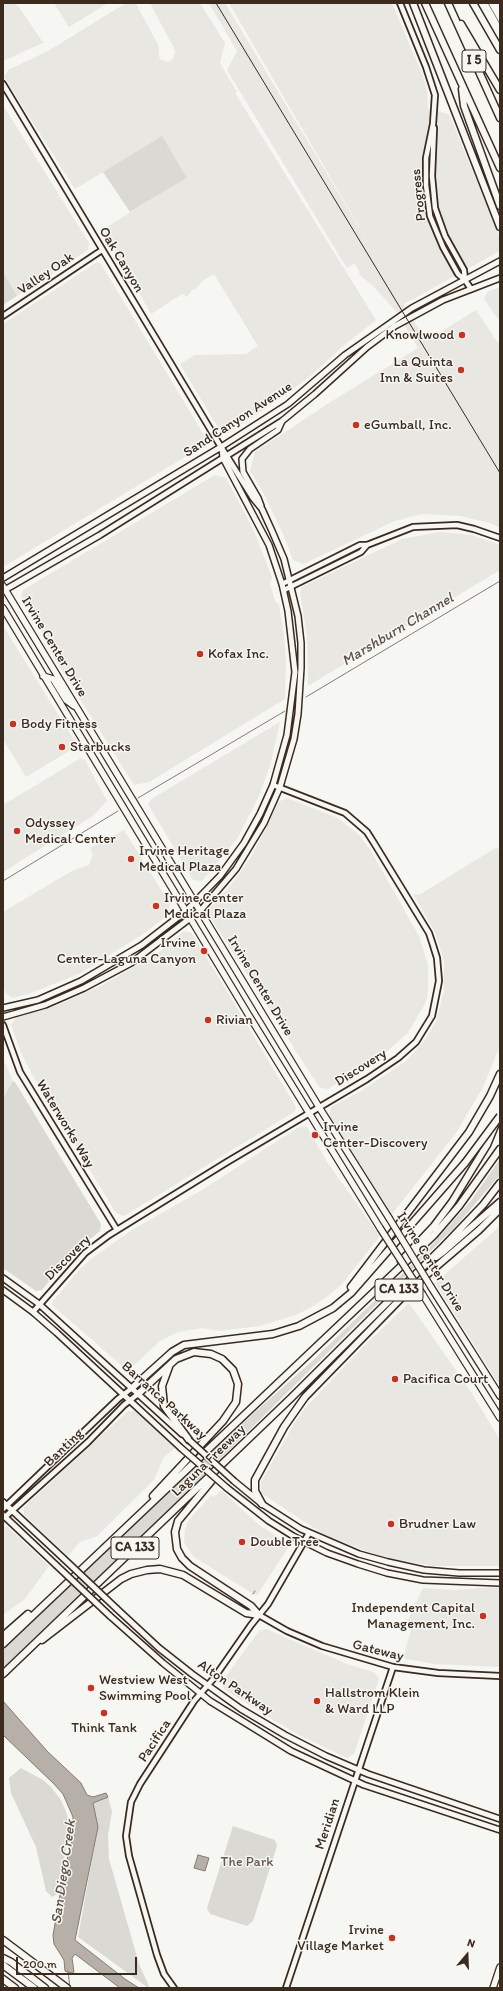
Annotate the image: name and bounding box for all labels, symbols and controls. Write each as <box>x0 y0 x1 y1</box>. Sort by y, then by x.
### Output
road number: I 5 <box>462 50 486 72</box>
street label: Progress <box>408 168 430 222</box>
street label: Oak Canyon <box>95 224 147 296</box>
street label: Valley Oak <box>15 249 77 299</box>
place label: Knowlwood <box>385 327 454 343</box>
marker: Knowlwood <box>457 330 467 340</box>
place label: La Quinta Inn & Suites <box>380 354 453 386</box>
marker: La Quinta Inn & Suites <box>456 365 466 375</box>
street label: Sand Canyon Avenue <box>180 379 296 461</box>
place label: eGumball, Inc. <box>364 417 452 433</box>
marker: eGumball, Inc. <box>351 420 361 430</box>
water label: Marshburn Channel <box>339 590 457 670</box>
street label: Irvine Center Drive <box>17 594 91 700</box>
place label: Kofax Inc. <box>208 646 269 662</box>
marker: Kofax Inc. <box>195 649 205 659</box>
place label: Body Fitness <box>21 716 97 732</box>
marker: Body Fitness <box>8 719 18 729</box>
place label: Starbucks <box>70 739 131 755</box>
marker: Starbucks <box>57 742 67 752</box>
place label: Odyssey Medical Center <box>25 815 116 848</box>
marker: Odyssey Medical Center <box>12 826 22 836</box>
place label: Irvine Heritage Medical Plaza <box>139 843 229 876</box>
marker: Irvine Heritage Medical Plaza <box>126 854 136 864</box>
place label: Irvine Center Medical Plaza <box>164 890 246 922</box>
marker: Irvine Center Medical Plaza <box>151 901 161 911</box>
street label: Irvine Center Drive <box>223 933 297 1039</box>
place label: Irvine Center-Laguna Canyon <box>57 935 196 968</box>
marker: Irvine Center-Laguna Canyon <box>199 946 209 956</box>
place label: Rivian <box>216 1012 253 1028</box>
marker: Rivian <box>203 1015 213 1025</box>
street label: Discovery <box>332 1046 390 1090</box>
street label: Waterworks Way <box>32 1077 98 1171</box>
place label: Irvine Center-Discovery <box>323 1119 427 1152</box>
marker: Irvine Center-Discovery <box>310 1130 320 1140</box>
street label: Irvine Center Drive <box>393 1209 467 1315</box>
street label: Discovery <box>42 1232 94 1284</box>
road number: CA 133 <box>375 1279 423 1301</box>
street label: Barranca Parkway <box>118 1358 210 1444</box>
place label: Pacifica Court <box>403 1371 488 1387</box>
marker: Pacifica Court <box>390 1374 400 1384</box>
street label: Laguna Freeway <box>168 1421 250 1501</box>
street label: Banting <box>41 1425 87 1471</box>
place label: Brudner Law <box>399 1516 476 1532</box>
marker: Brudner Law <box>386 1519 396 1529</box>
place label: DoubleTree <box>250 1534 319 1550</box>
road number: CA 133 <box>111 1537 159 1559</box>
marker: DoubleTree <box>237 1537 247 1547</box>
place label: Independent Capital Management, Inc. <box>351 1600 475 1632</box>
marker: Independent Capital Management, Inc. <box>478 1611 488 1621</box>
street label: Gateway <box>351 1637 405 1665</box>
street label: Alton Parkway <box>194 1657 276 1719</box>
place label: Westview West Swimming Pool <box>99 1672 191 1704</box>
marker: Westview West Swimming Pool <box>86 1683 96 1693</box>
place label: Hallstrom Klein & Ward LLP <box>325 1685 419 1718</box>
marker: Hallstrom Klein & Ward LLP <box>312 1696 322 1706</box>
marker: Think Tank <box>99 1708 109 1718</box>
street label: Pacifica <box>135 1716 175 1766</box>
place label: Think Tank <box>71 1720 137 1736</box>
street label: Meridian <box>312 1796 344 1852</box>
water label: San Diego Creek <box>48 1819 80 1925</box>
park label: The Park <box>221 1854 273 1870</box>
place label: Irvine Village Market <box>297 1922 384 1954</box>
marker: Irvine Village Market <box>387 1933 397 1943</box>
north arrow <box>447 1935 487 1975</box>
text: N <box>465 1936 477 1951</box>
scale bar <box>18 1949 139 1975</box>
text: 200 m <box>23 1957 57 1971</box>

